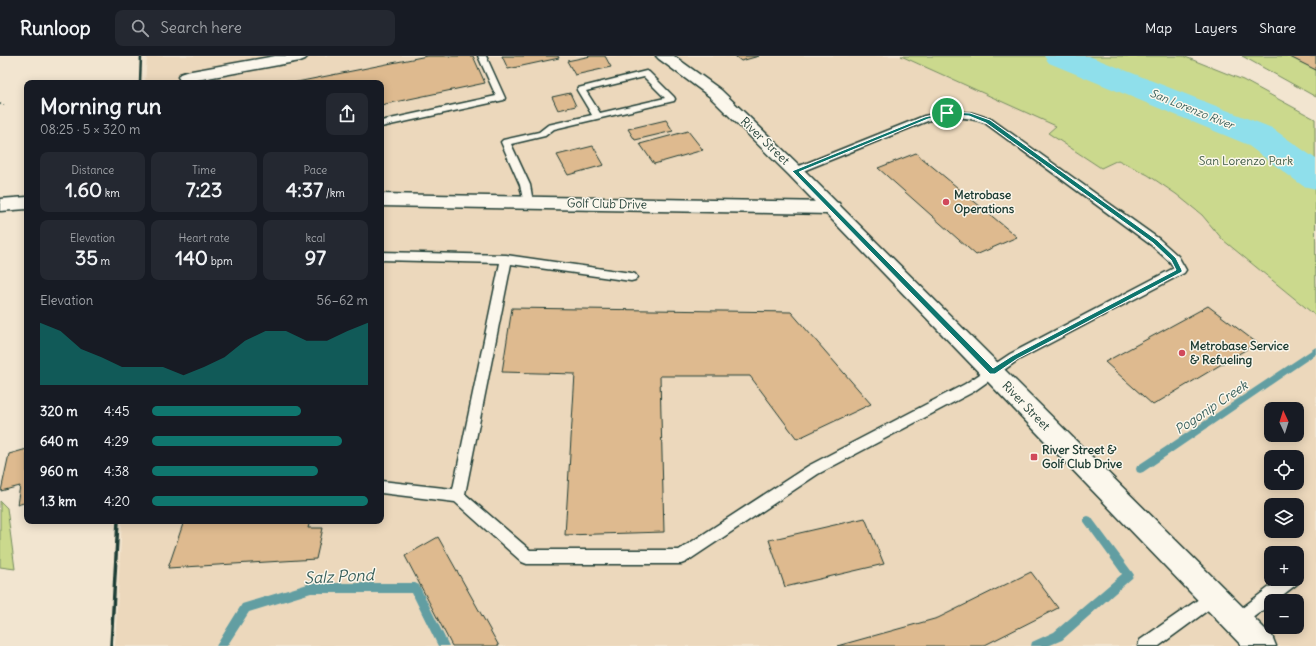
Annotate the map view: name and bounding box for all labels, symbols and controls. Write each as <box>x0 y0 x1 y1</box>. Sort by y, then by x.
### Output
search box <box>115 10 395 46</box>
text: Runloop <box>20 16 91 40</box>
icon: search <box>129 17 151 39</box>
text: Search here <box>161 18 242 37</box>
text: Map <box>1145 19 1172 37</box>
text: Layers <box>1194 19 1237 37</box>
text: Share <box>1259 19 1296 37</box>
water label: San Lorenzo River <box>1148 86 1237 133</box>
text: Morning run <box>40 92 162 120</box>
button: share <box>326 93 368 135</box>
pin <box>930 96 964 130</box>
icon: arrive <box>936 102 958 124</box>
street label: River Street <box>738 114 793 168</box>
text: 08:25 · 5 × 320 m <box>40 121 140 138</box>
park label: San Lorenzo Park <box>1199 153 1293 168</box>
text: Distance <box>71 163 114 177</box>
text: Time <box>192 163 216 177</box>
text: Pace <box>303 163 327 177</box>
text: 1.60 <box>65 177 102 202</box>
text: 7:23 <box>186 177 222 202</box>
text: 4:37 <box>286 177 323 202</box>
text: km <box>102 186 120 200</box>
text: /km <box>323 186 345 200</box>
place label: Metrobase Operations <box>954 187 1015 217</box>
street label: Golf Club Drive <box>567 195 647 212</box>
marker: Metrobase Operations <box>941 197 951 207</box>
text: Elevation <box>70 231 115 245</box>
text: Heart rate <box>178 231 230 245</box>
text: kcal <box>305 231 325 245</box>
text: 35 <box>75 245 98 270</box>
text: 140 <box>175 245 208 270</box>
text: 97 <box>305 245 326 270</box>
text: m <box>98 254 110 268</box>
text: bpm <box>208 254 233 268</box>
text: Elevation <box>40 292 93 309</box>
text: 56–62 m <box>317 292 368 309</box>
place label: Metrobase Service & Refueling <box>1190 338 1289 368</box>
marker: Metrobase Service & Refueling <box>1177 348 1187 358</box>
water label: Pogonip Creek <box>1172 376 1252 438</box>
street label: River Street <box>999 378 1053 433</box>
north arrow <box>1264 402 1304 442</box>
map controls <box>1264 402 1304 634</box>
text: 320 m <box>40 403 78 420</box>
text: 4:45 <box>104 403 129 420</box>
text: 640 m <box>40 433 78 450</box>
text: 4:29 <box>104 433 129 450</box>
place label: River Street & Golf Club Drive <box>1042 442 1123 471</box>
button: locate <box>1264 450 1304 490</box>
marker: River Street & Golf Club Drive <box>1029 452 1039 462</box>
text: 960 m <box>40 463 78 480</box>
text: 4:38 <box>104 463 129 480</box>
text: 1.3 km <box>40 493 76 510</box>
text: 4:20 <box>104 493 130 510</box>
button: layers <box>1264 498 1304 538</box>
button: + <box>1264 546 1304 586</box>
water label: Salz Pond <box>304 564 377 588</box>
button: − <box>1264 594 1304 634</box>

